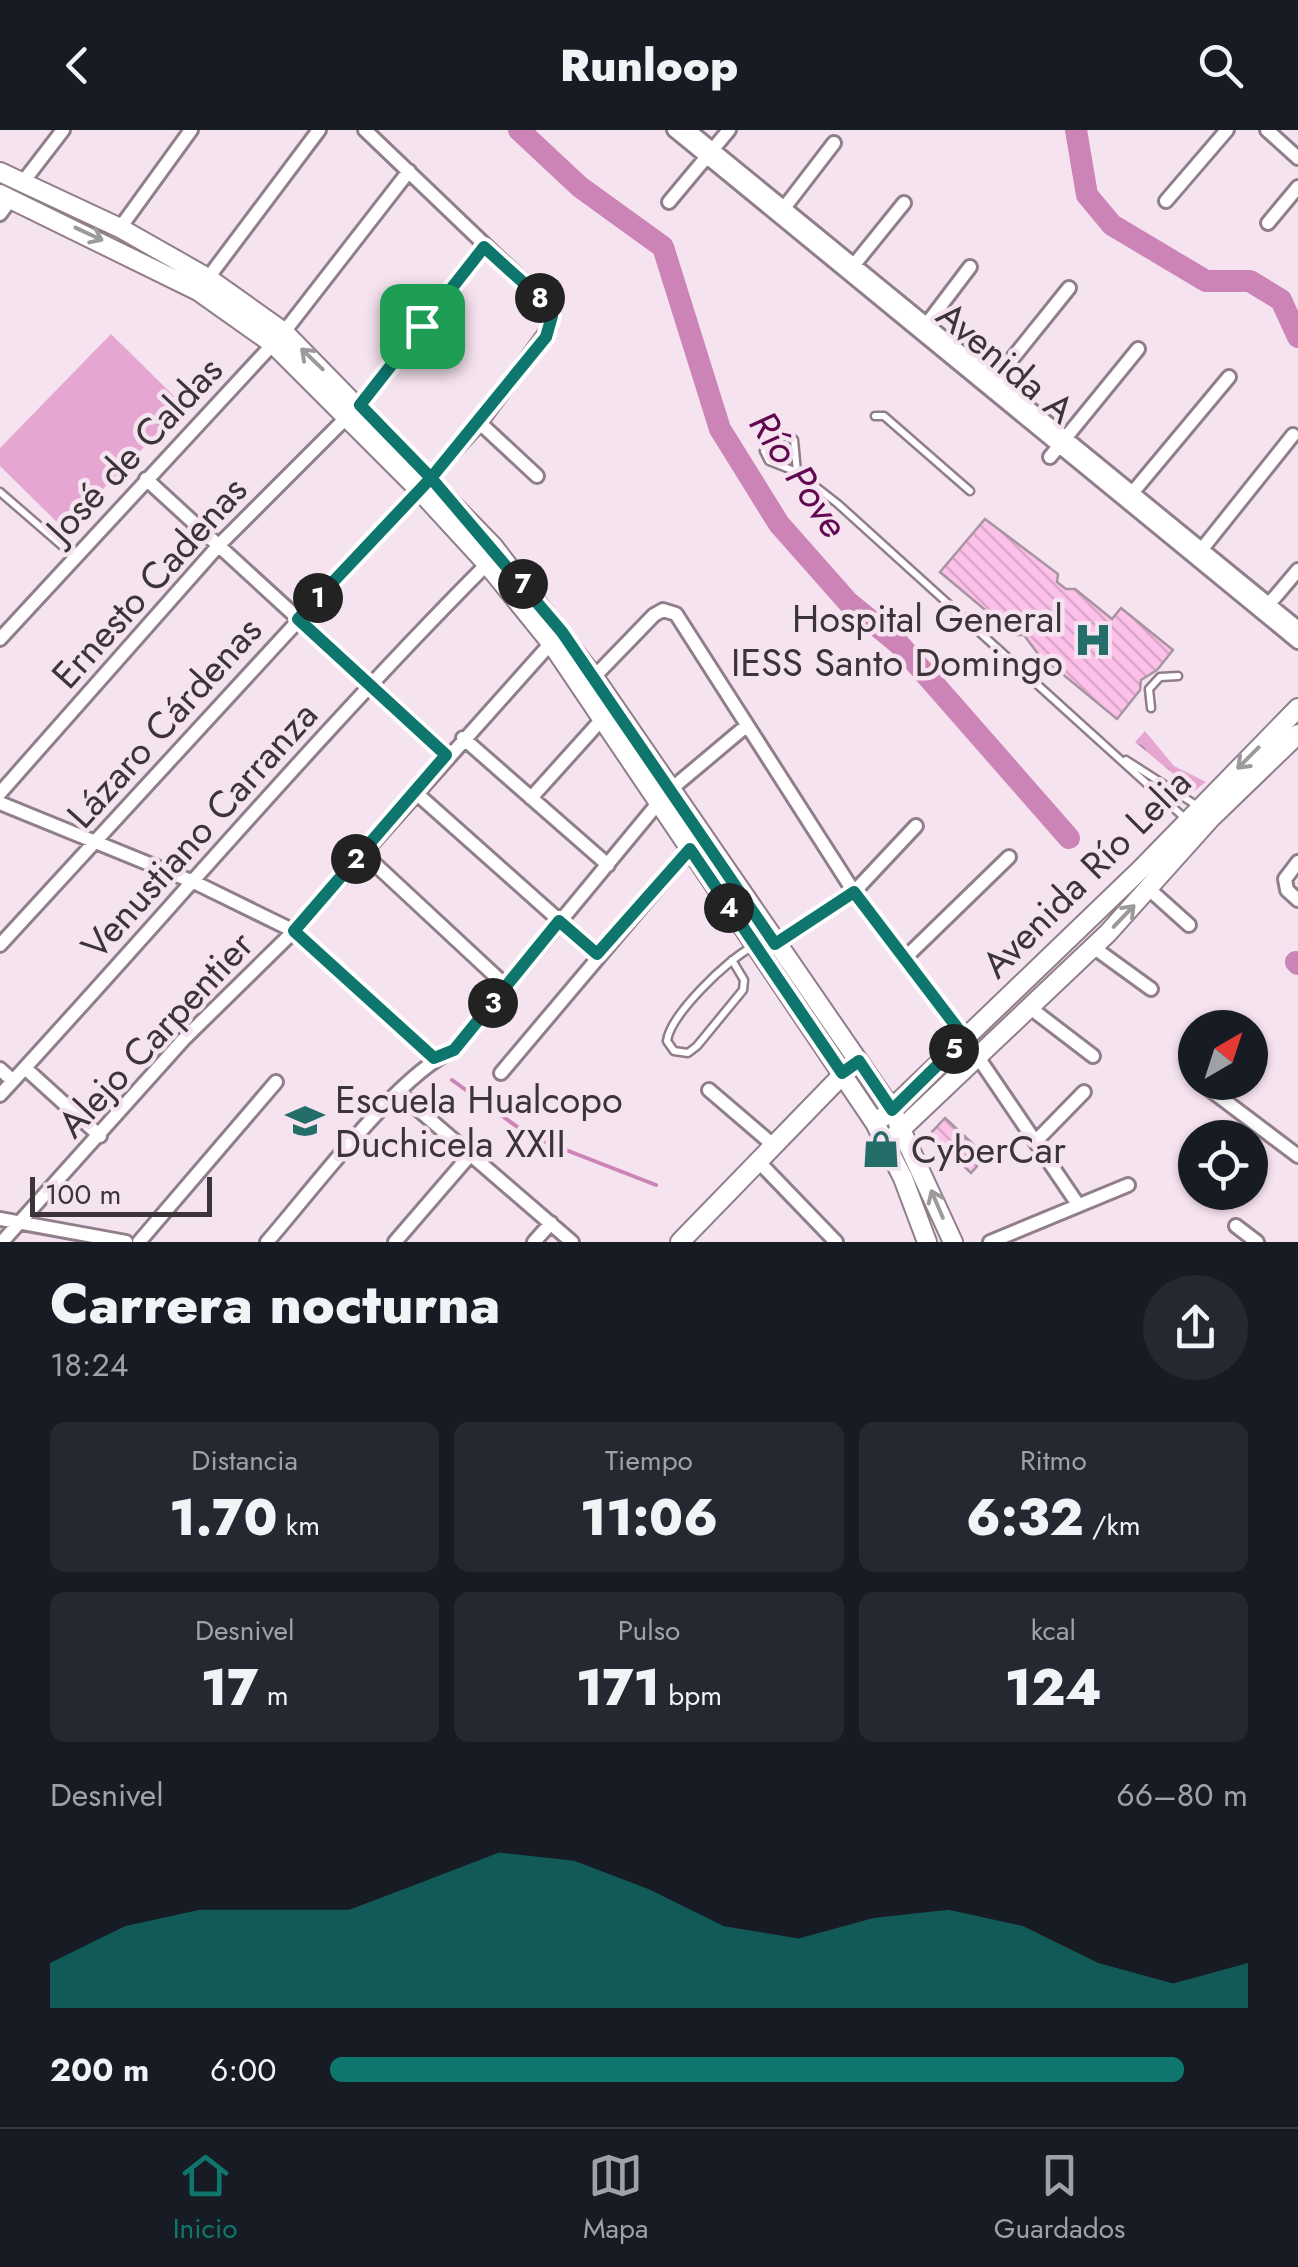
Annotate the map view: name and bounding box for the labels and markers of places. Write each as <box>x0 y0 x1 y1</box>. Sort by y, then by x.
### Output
pin: 8 <box>515 273 565 323</box>
pin <box>380 284 465 369</box>
pin: 7 <box>498 559 548 609</box>
pin: 1 <box>293 573 343 623</box>
place label: Hospital General IESS Santo Domingo <box>731 591 1063 690</box>
hospital icon: Hospital General IESS Santo Domingo <box>1072 619 1114 661</box>
pin: 2 <box>331 834 381 884</box>
pin: 4 <box>704 883 754 933</box>
pin: 3 <box>468 978 518 1028</box>
pin: 5 <box>929 1024 979 1074</box>
place label: Escuela Hualcopo Duchicela XXII <box>335 1072 623 1171</box>
school or university icon: Escuela Hualcopo Duchicela XXII <box>284 1100 326 1142</box>
place label: CyberCar <box>911 1122 1066 1177</box>
shop icon: CyberCar <box>860 1128 902 1170</box>

